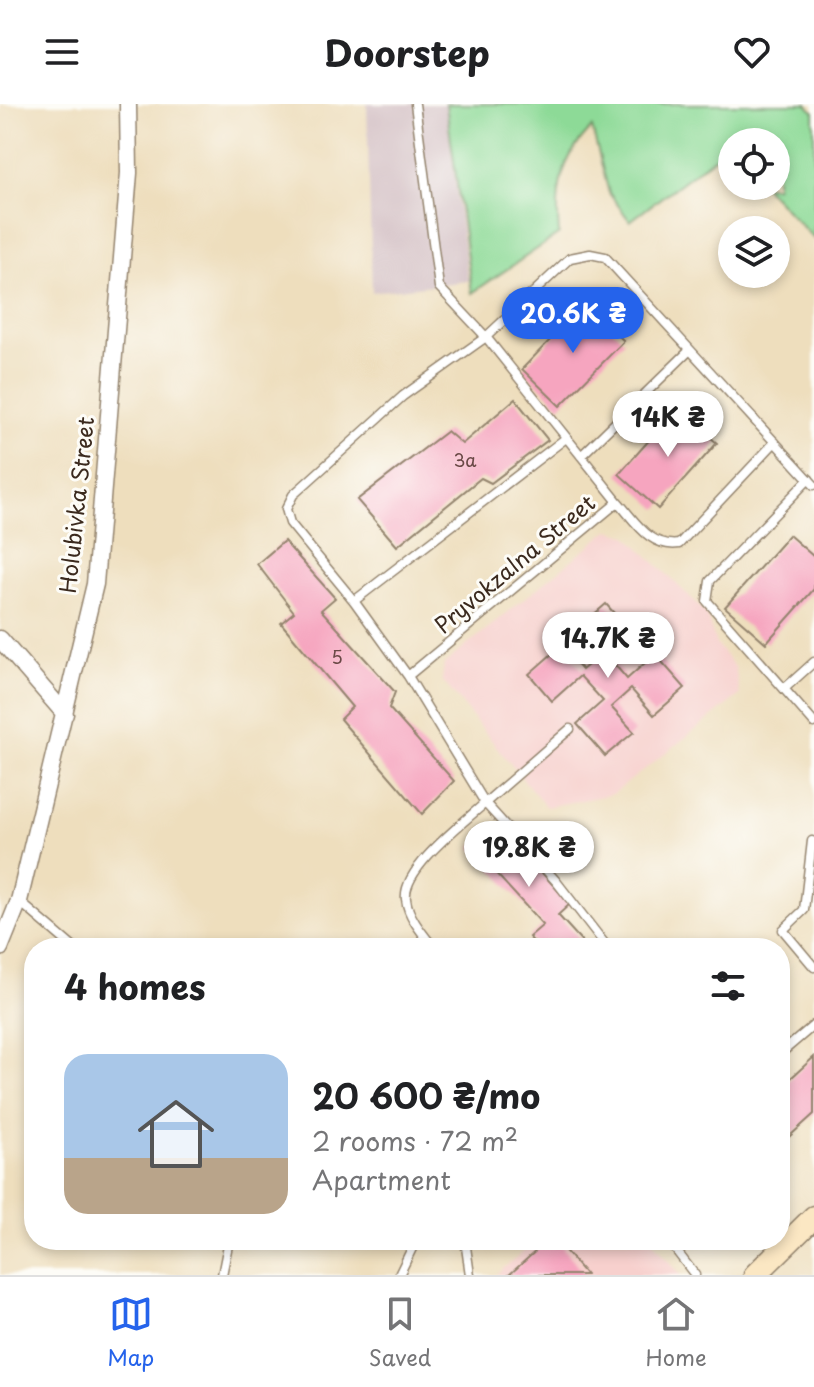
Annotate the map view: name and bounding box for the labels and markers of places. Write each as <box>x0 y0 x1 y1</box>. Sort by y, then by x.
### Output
pin: 20.6K ₴ <box>499 287 647 355</box>
pin: 14K ₴ <box>612 391 724 459</box>
pin: 14.7K ₴ <box>534 612 682 680</box>
pin: 19.8K ₴ <box>455 821 603 889</box>

